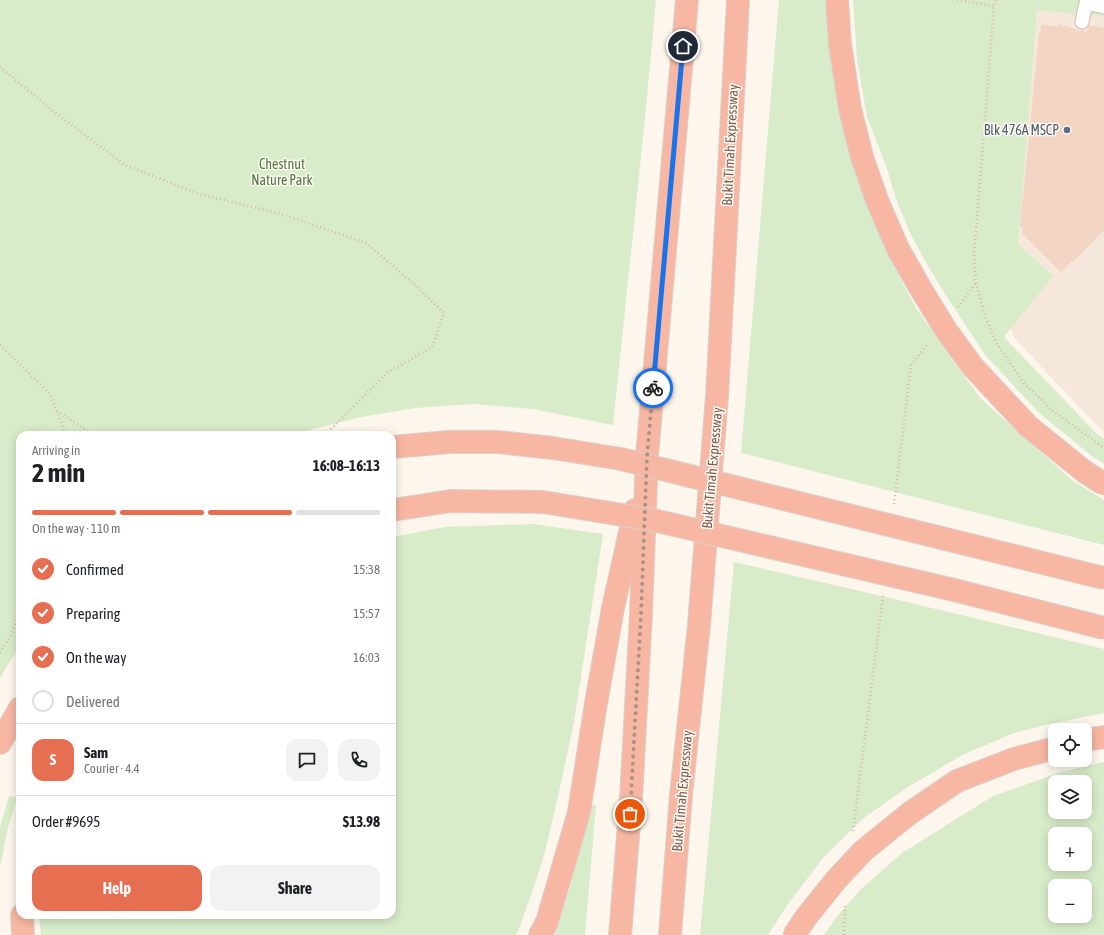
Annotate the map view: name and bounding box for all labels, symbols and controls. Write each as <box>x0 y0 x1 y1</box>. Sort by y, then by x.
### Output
pin <box>666 29 700 63</box>
icon: home <box>672 35 694 57</box>
street label: Bukit Timah Expressway <box>719 84 741 206</box>
place label: Blk 476A MSCP <box>984 122 1059 138</box>
marker: Blk 476A MSCP <box>1062 125 1072 135</box>
park label: Chestnut Nature Park <box>251 156 313 188</box>
courier <box>633 368 673 408</box>
icon: bike <box>642 377 664 399</box>
street label: Bukit Timah Expressway <box>699 406 725 529</box>
text: Arriving in <box>32 443 80 458</box>
text: 16:08–16:13 <box>313 457 380 474</box>
text: 2 min <box>32 458 85 488</box>
text: On the way · 110 m <box>32 521 120 536</box>
icon: check <box>32 558 54 580</box>
text: Confirmed <box>66 561 124 578</box>
text: 15:38 <box>353 562 380 577</box>
icon: check <box>32 602 54 624</box>
text: Preparing <box>66 605 120 622</box>
text: 15:57 <box>353 606 380 621</box>
icon: check <box>32 646 54 668</box>
text: On the way <box>66 649 127 666</box>
text: 16:03 <box>353 650 380 665</box>
text: Delivered <box>66 693 120 710</box>
map controls <box>1048 723 1092 923</box>
button: locate <box>1048 723 1092 767</box>
street label: Bukit Timah Expressway <box>669 729 695 852</box>
button: chat <box>286 739 328 781</box>
button: phone <box>338 739 380 781</box>
text: Sam <box>84 744 108 761</box>
text: S <box>50 751 56 768</box>
text: Courier · 4.4 <box>84 761 140 776</box>
button: layers <box>1048 775 1092 819</box>
pin <box>613 797 647 831</box>
icon: bag <box>619 803 641 825</box>
text: Order #9695 <box>32 813 100 830</box>
text: $13.98 <box>343 813 380 830</box>
button: + <box>1048 827 1092 871</box>
button: Help <box>32 865 202 911</box>
button: Share <box>210 865 380 911</box>
button: − <box>1048 879 1092 923</box>

